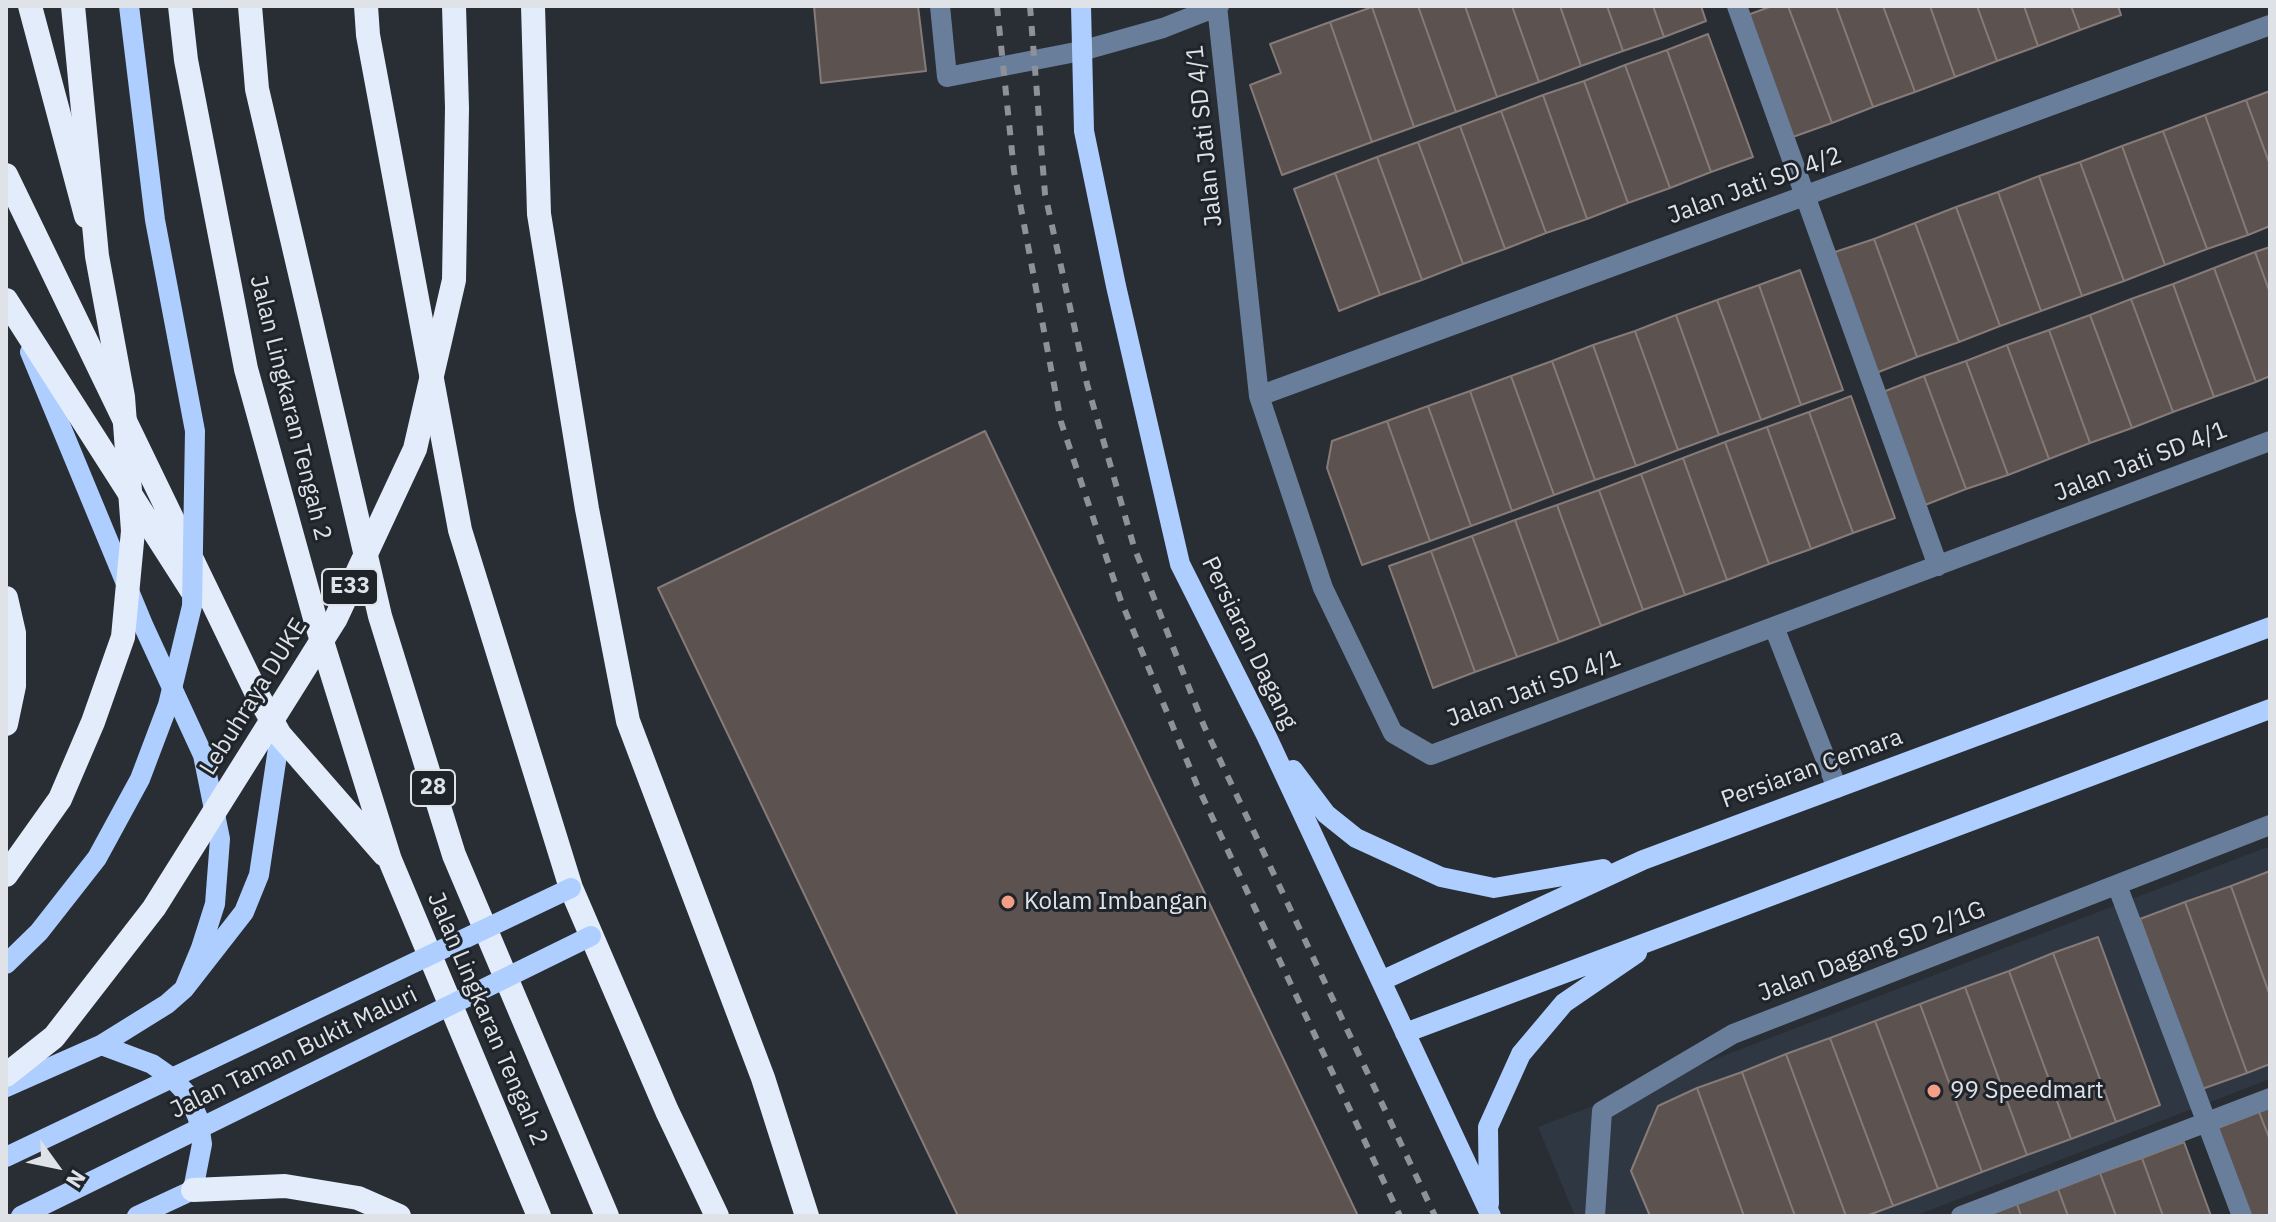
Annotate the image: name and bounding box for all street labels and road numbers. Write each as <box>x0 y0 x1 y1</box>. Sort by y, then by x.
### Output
street label: Jalan Jati SD 4/1 <box>1181 44 1229 228</box>
street label: Jalan Jati SD 4/2 <box>1664 141 1846 231</box>
street label: Jalan Lingkaran Tengah 2 <box>243 272 337 544</box>
street label: Jalan Jati SD 4/1 <box>2051 416 2231 508</box>
street label: Persiaran Dagang <box>1195 552 1303 734</box>
road number: E33 <box>322 569 378 605</box>
street label: Lebuhraya DUKE <box>194 613 314 781</box>
street label: Jalan Jati SD 4/1 <box>1443 644 1625 734</box>
street label: Persiaran Cemara <box>1717 723 1907 815</box>
road number: 28 <box>411 770 455 806</box>
street label: Jalan Lingkaran Tengah 2 <box>421 888 553 1150</box>
street label: Jalan Dagang SD 2/1G <box>1755 895 1989 1009</box>
street label: Jalan Taman Bukit Maluri <box>166 981 422 1125</box>

